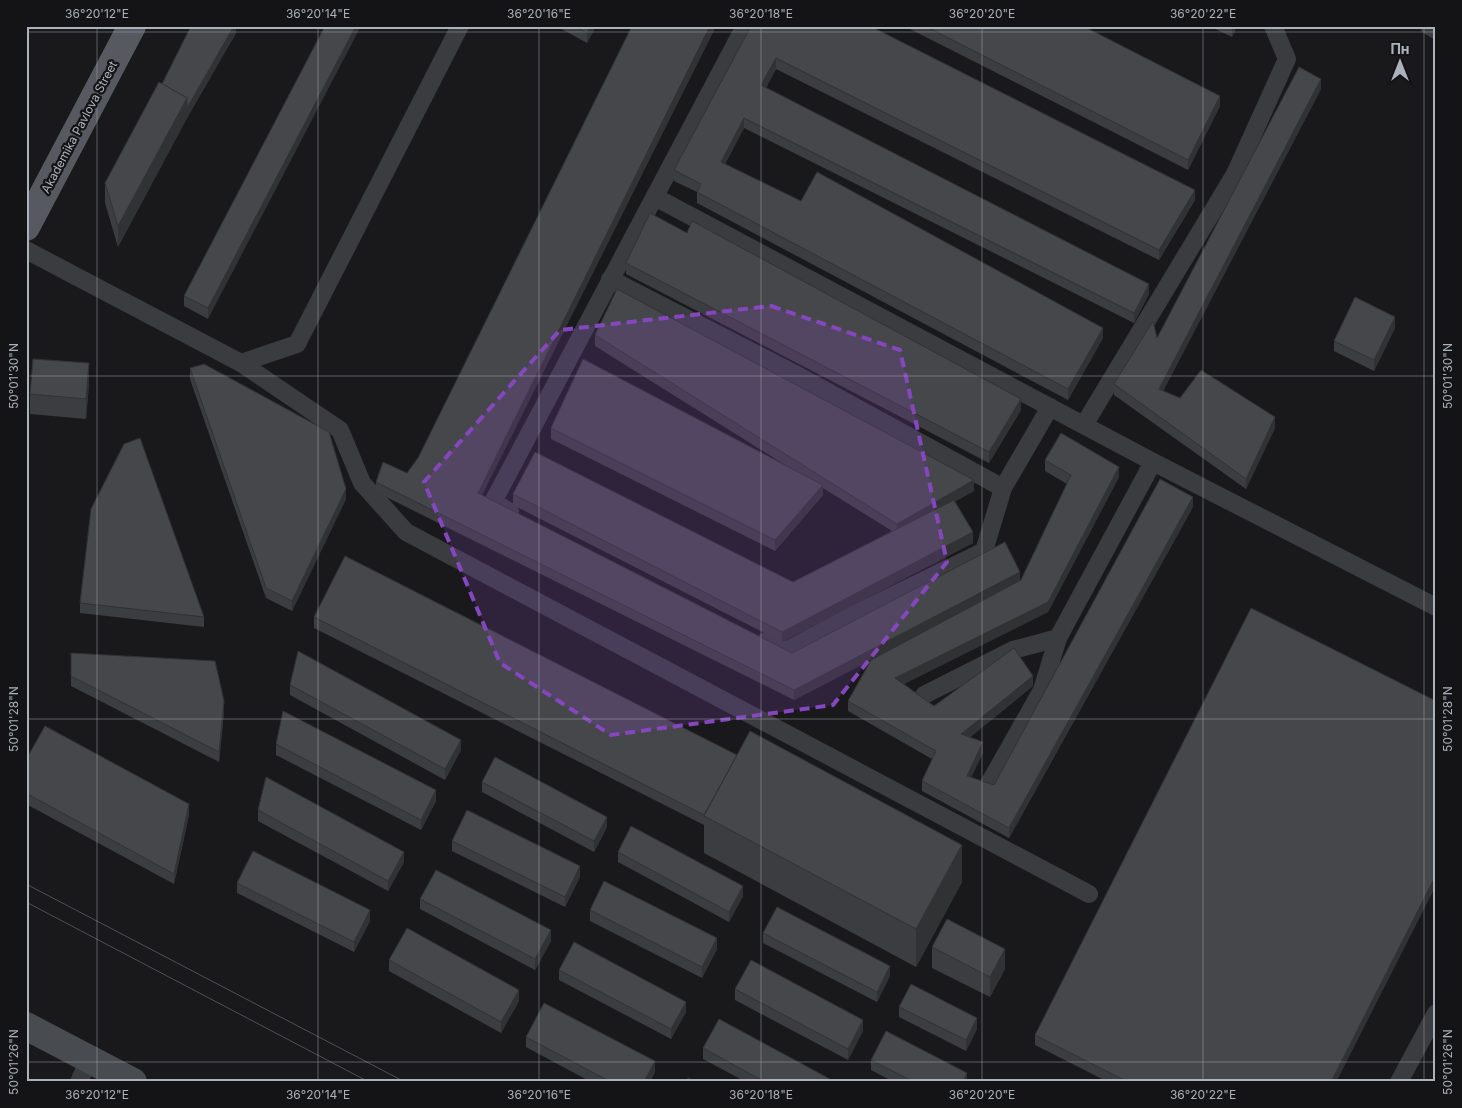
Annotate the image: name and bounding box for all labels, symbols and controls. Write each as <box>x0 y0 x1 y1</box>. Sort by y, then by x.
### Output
text: 36°20'12"E <box>65 6 129 21</box>
text: 36°20'14"E <box>286 6 350 21</box>
text: 36°20'16"E <box>507 6 571 21</box>
text: 36°20'18"E <box>729 6 793 21</box>
text: 36°20'20"E <box>949 6 1015 21</box>
text: 36°20'22"E <box>1170 6 1236 21</box>
north arrow <box>1374 38 1424 88</box>
text: Пн <box>1390 40 1410 57</box>
street label: Akademika Pavlova Street <box>38 58 120 196</box>
text: 50°01'30"N <box>6 343 21 409</box>
text: 50°01'30"N <box>1440 343 1455 409</box>
text: 50°01'28"N <box>6 686 21 752</box>
text: 50°01'28"N <box>1440 686 1455 752</box>
text: 50°01'26"N <box>6 1029 21 1095</box>
text: 50°01'26"N <box>1440 1029 1455 1095</box>
text: 36°20'12"E <box>65 1087 129 1102</box>
text: 36°20'14"E <box>286 1087 350 1102</box>
text: 36°20'16"E <box>507 1087 571 1102</box>
text: 36°20'18"E <box>729 1087 793 1102</box>
text: 36°20'20"E <box>949 1087 1015 1102</box>
text: 36°20'22"E <box>1170 1087 1236 1102</box>

